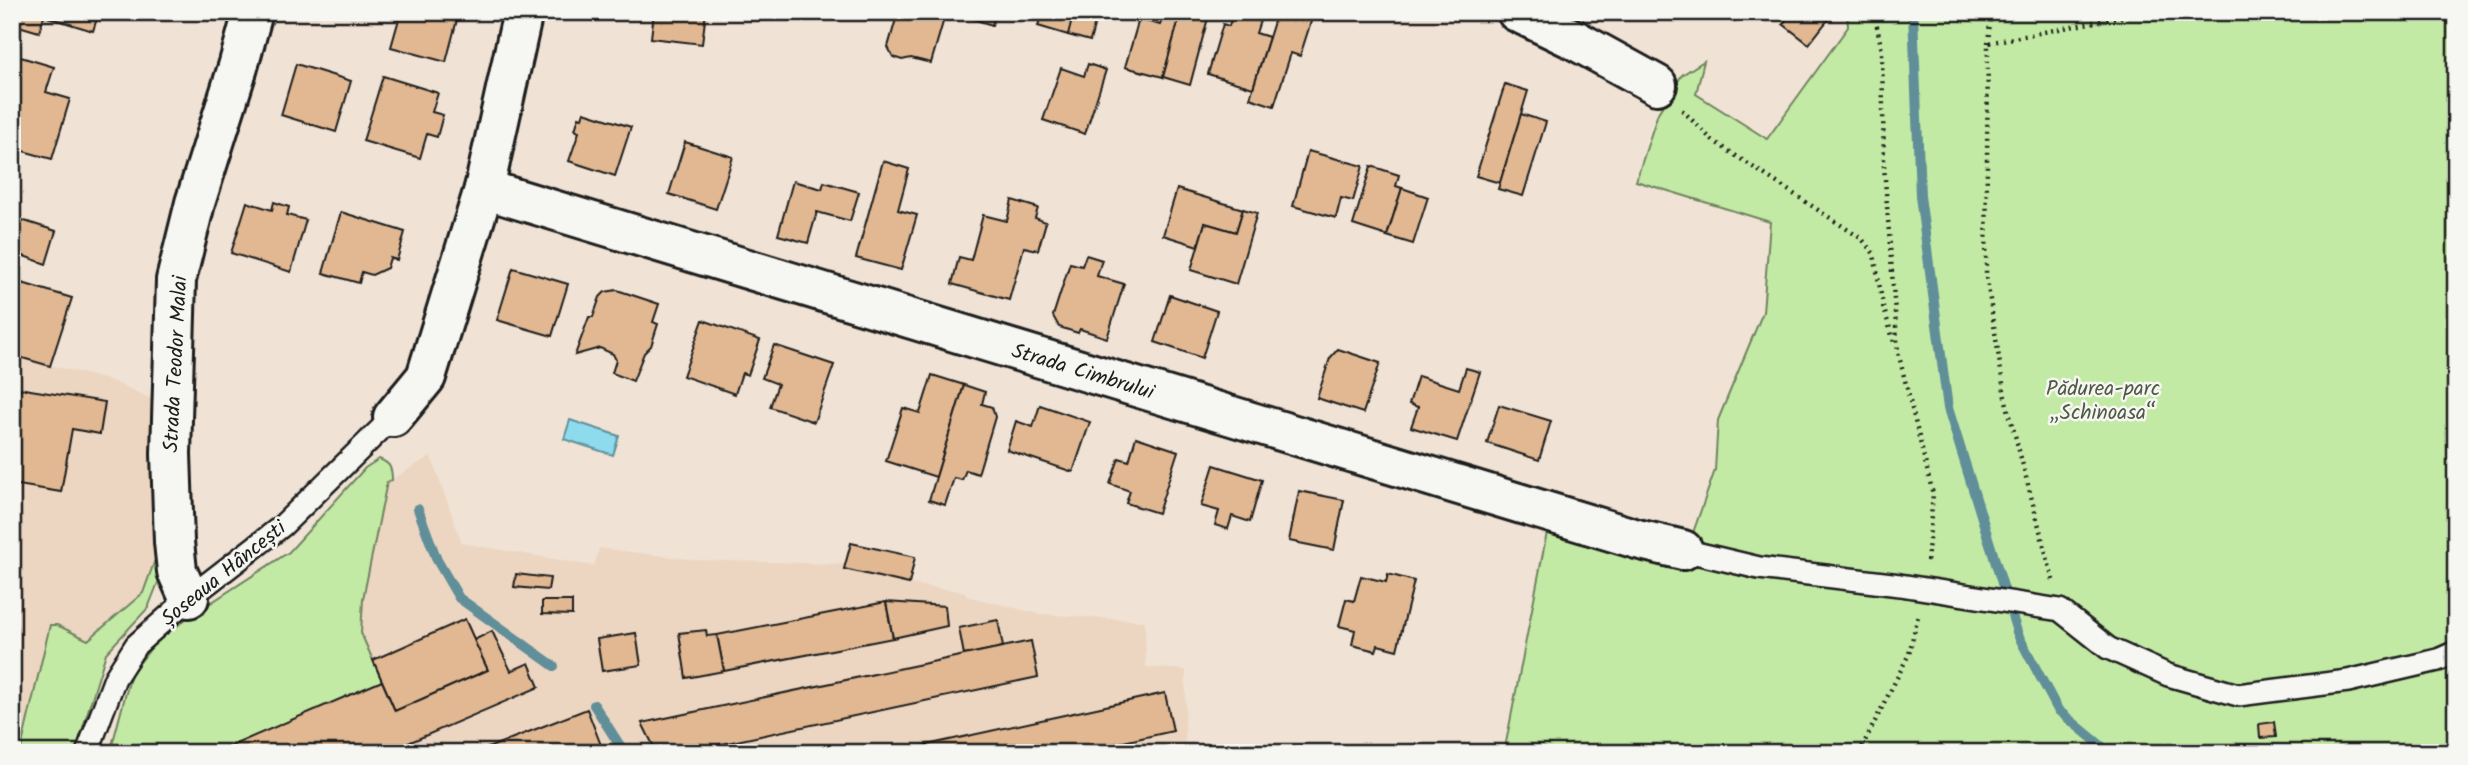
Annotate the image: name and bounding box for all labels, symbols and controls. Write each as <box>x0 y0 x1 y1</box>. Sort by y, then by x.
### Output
street label: Strada Teodor Malai <box>155 274 198 453</box>
street label: Strada Cimbrului <box>1007 335 1159 410</box>
park label: Pădurea-parc „Schinoasa“ <box>2046 373 2160 430</box>
street label: Șoseaua Hâncești <box>154 512 295 635</box>

